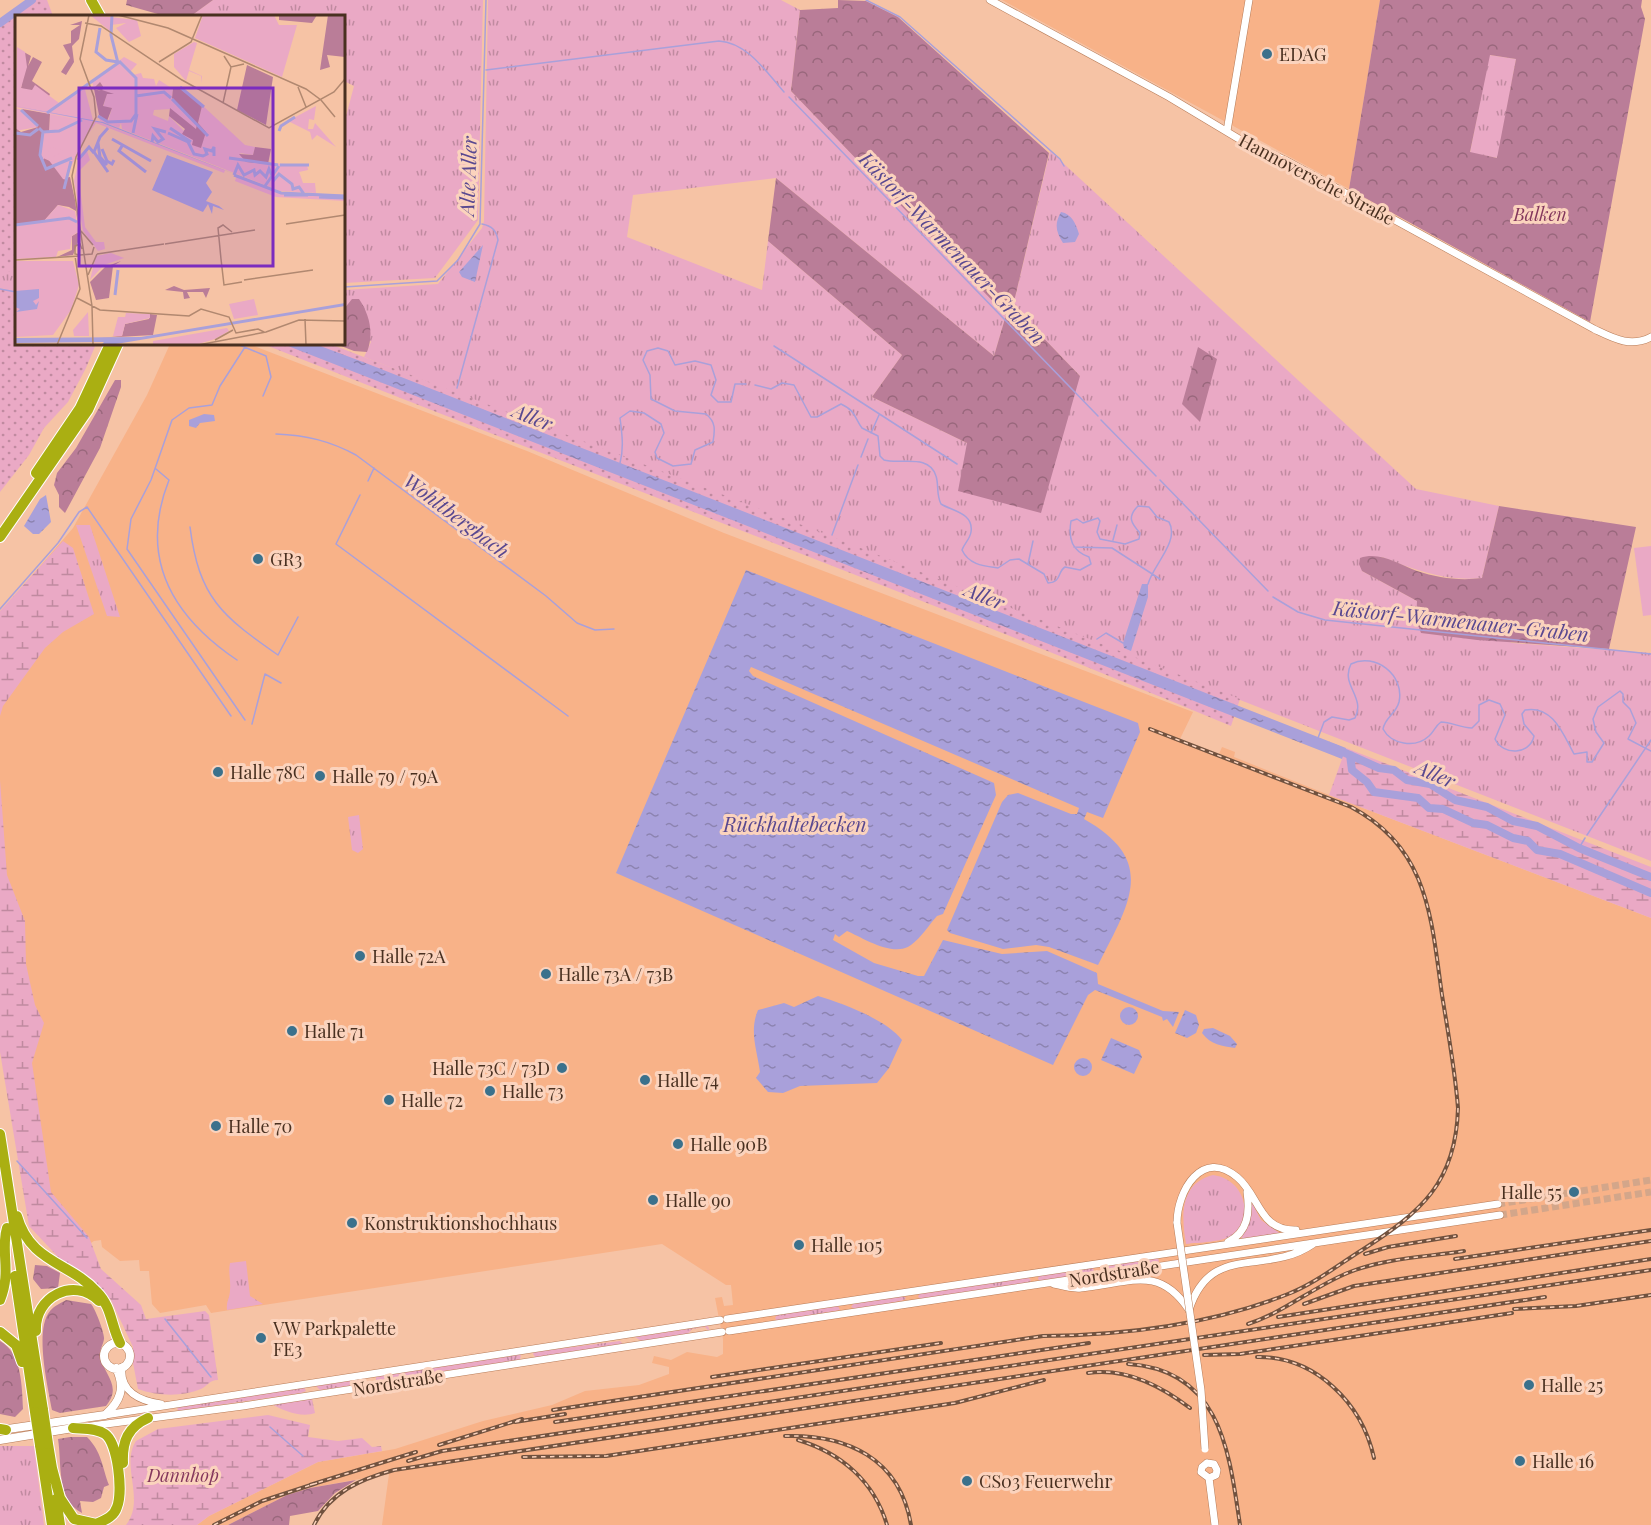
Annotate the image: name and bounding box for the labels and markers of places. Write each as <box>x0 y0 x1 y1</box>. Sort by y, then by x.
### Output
place label: EDAG <box>1279 42 1327 66</box>
marker: EDAG <box>1260 47 1274 61</box>
place label: GR3 <box>270 547 302 571</box>
marker: GR3 <box>251 552 265 566</box>
place label: Halle 78C <box>230 760 305 784</box>
place label: Halle 79 / 79A <box>332 764 439 788</box>
marker: Halle 78C <box>211 765 225 779</box>
marker: Halle 79 / 79A <box>313 769 327 783</box>
place label: Halle 72A <box>372 944 446 968</box>
marker: Halle 72A <box>353 949 367 963</box>
place label: Halle 73A / 73B <box>558 962 673 986</box>
marker: Halle 73A / 73B <box>539 967 553 981</box>
place label: Halle 71 <box>304 1019 365 1043</box>
marker: Halle 71 <box>285 1024 299 1038</box>
place label: Halle 73C / 73D <box>432 1056 550 1080</box>
marker: Halle 73C / 73D <box>555 1061 569 1075</box>
place label: Halle 74 <box>657 1068 719 1092</box>
marker: Halle 74 <box>638 1073 652 1087</box>
place label: Halle 73 <box>502 1079 564 1103</box>
marker: Halle 73 <box>483 1084 497 1098</box>
place label: Halle 72 <box>401 1088 463 1112</box>
marker: Halle 72 <box>382 1093 396 1107</box>
place label: Halle 70 <box>228 1114 292 1138</box>
marker: Halle 70 <box>209 1119 223 1133</box>
place label: Halle 90B <box>690 1132 767 1156</box>
marker: Halle 90B <box>671 1137 685 1151</box>
place label: Halle 55 <box>1501 1180 1562 1204</box>
marker: Halle 55 <box>1567 1185 1581 1199</box>
place label: Halle 90 <box>665 1188 731 1212</box>
marker: Halle 90 <box>646 1193 660 1207</box>
place label: Konstruktionshochhaus <box>364 1211 557 1235</box>
marker: Konstruktionshochhaus <box>345 1216 359 1230</box>
place label: Halle 105 <box>811 1233 882 1257</box>
marker: Halle 105 <box>792 1238 806 1252</box>
place label: VW Parkpalette FE3 <box>272 1316 396 1361</box>
marker: VW Parkpalette FE3 <box>254 1331 268 1345</box>
place label: Halle 25 <box>1541 1373 1603 1397</box>
marker: Halle 25 <box>1522 1378 1536 1392</box>
place label: Halle 16 <box>1532 1449 1594 1473</box>
marker: Halle 16 <box>1513 1454 1527 1468</box>
place label: CS03 Feuerwehr <box>979 1469 1112 1493</box>
marker: CS03 Feuerwehr <box>960 1474 974 1488</box>

